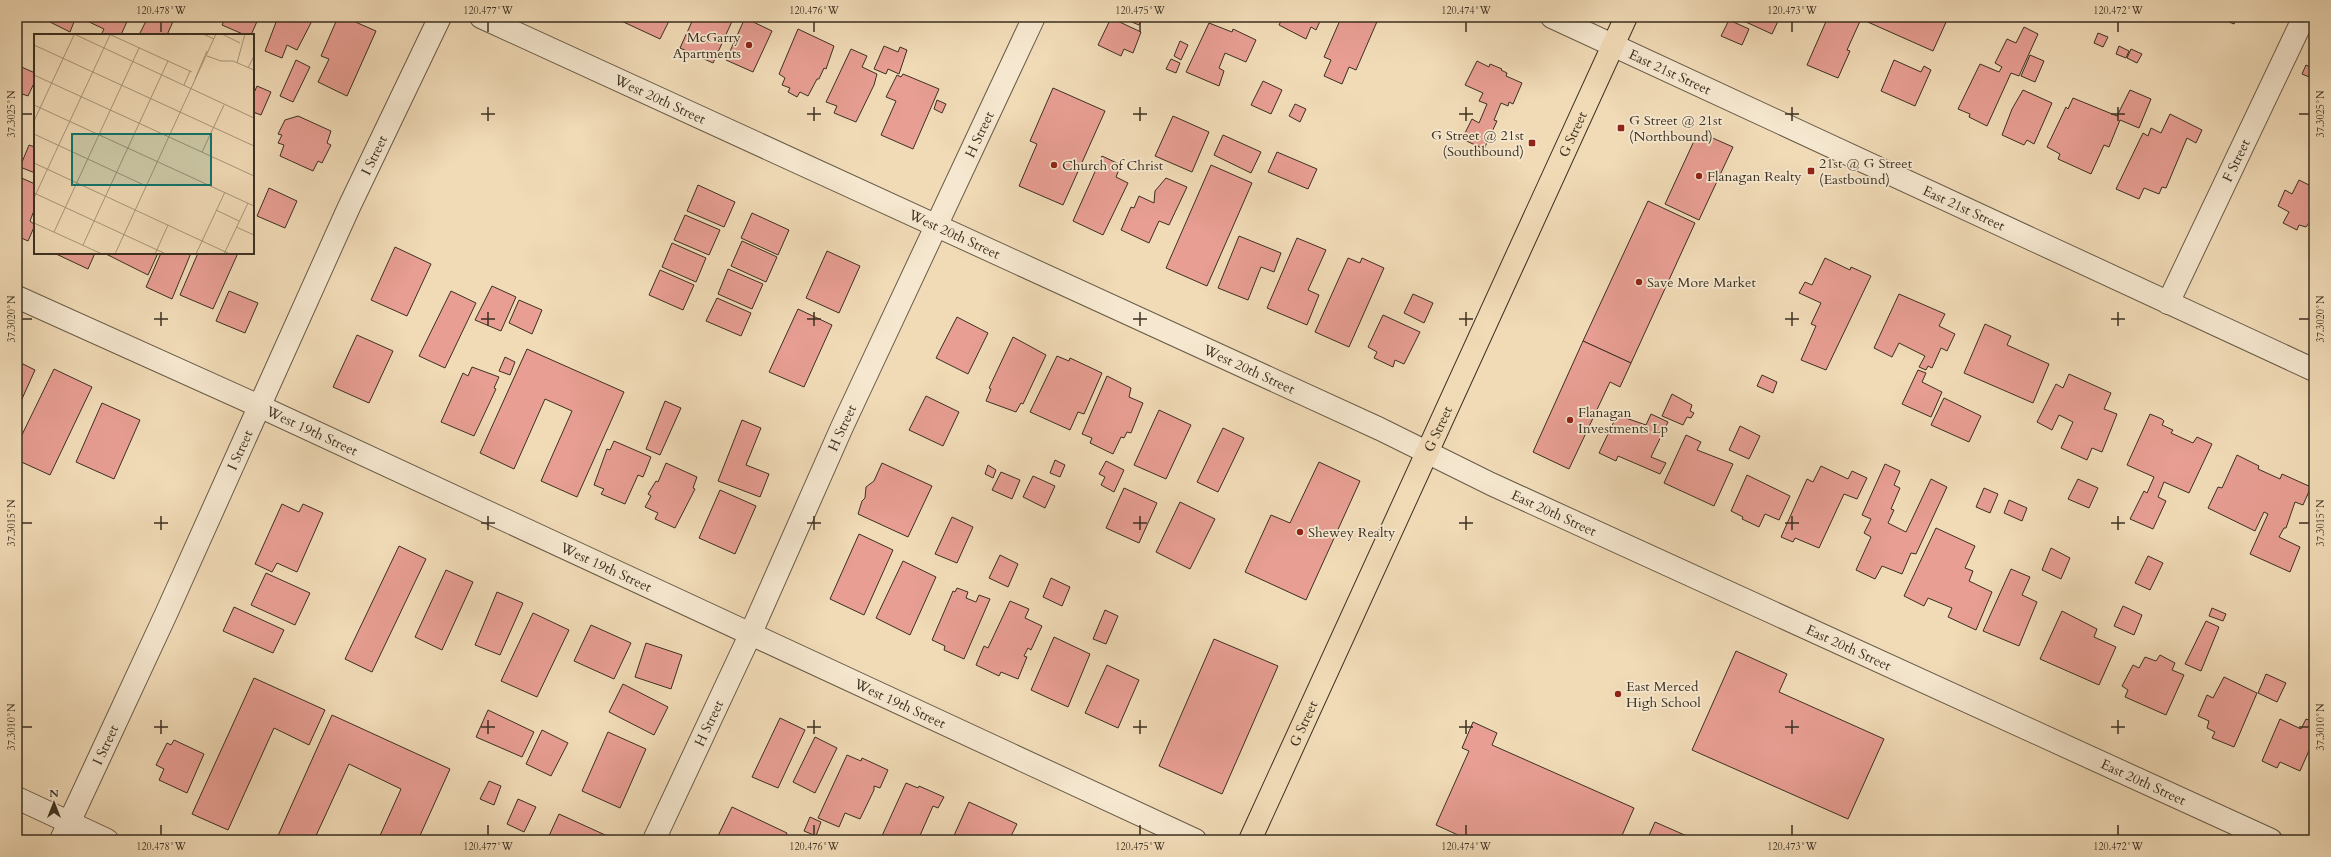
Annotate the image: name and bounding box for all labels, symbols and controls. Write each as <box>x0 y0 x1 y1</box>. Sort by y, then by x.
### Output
text: 120.478°W <box>136 4 187 18</box>
text: 120.477°W <box>463 4 514 18</box>
text: 120.476°W <box>789 4 840 18</box>
text: 120.475°W <box>1115 4 1166 18</box>
text: 120.474°W <box>1441 4 1492 18</box>
text: 120.473°W <box>1767 4 1818 18</box>
text: 120.472°W <box>2093 4 2144 18</box>
place label: McGarry Apartments <box>673 28 742 63</box>
inset map <box>34 34 254 254</box>
marker: McGarry Apartments <box>744 40 754 50</box>
street label: East 21st Street <box>1626 44 1715 99</box>
street label: West 20th Street <box>610 69 709 128</box>
text: 37.3025°N <box>5 90 19 137</box>
text: 37.3025°N <box>2314 90 2328 137</box>
street label: H Street <box>960 107 998 161</box>
street label: G Street <box>1554 108 1591 160</box>
place label: G Street @ 21st (Northbound) <box>1629 111 1723 146</box>
marker: G Street @ 21st (Northbound) <box>1616 123 1626 133</box>
place label: G Street @ 21st (Southbound) <box>1431 126 1525 161</box>
street label: I Street <box>356 131 392 178</box>
street label: F Street <box>2218 135 2254 185</box>
marker: G Street @ 21st (Southbound) <box>1527 138 1537 148</box>
place label: 21st @ G Street (Eastbound) <box>1819 154 1913 189</box>
place label: Church of Christ <box>1062 156 1164 175</box>
marker: Church of Christ <box>1049 160 1059 170</box>
marker: 21st @ G Street (Eastbound) <box>1806 166 1816 176</box>
place label: Flanagan Realty <box>1707 167 1802 186</box>
marker: Flanagan Realty <box>1694 171 1704 181</box>
street label: East 21st Street <box>1920 181 2009 235</box>
street label: West 20th Street <box>905 204 1004 263</box>
place label: Save More Market <box>1647 273 1756 292</box>
marker: Save More Market <box>1634 277 1644 287</box>
text: 37.3020°N <box>5 295 19 342</box>
text: 37.3020°N <box>2314 295 2328 342</box>
street label: West 20th Street <box>1199 339 1298 398</box>
street label: West 19th Street <box>262 401 361 460</box>
street label: H Street <box>823 401 861 454</box>
street label: G Street <box>1419 402 1457 455</box>
place label: Flanagan Investments Lp <box>1578 403 1668 438</box>
marker: Flanagan Investments Lp <box>1565 415 1575 425</box>
street label: I Street <box>222 426 257 473</box>
street label: East 20th Street <box>1508 485 1600 541</box>
text: 37.3015°N <box>5 499 19 546</box>
text: 37.3015°N <box>2314 499 2328 546</box>
place label: Shewey Realty <box>1308 523 1396 542</box>
marker: Shewey Realty <box>1295 527 1305 537</box>
street label: West 19th Street <box>556 537 655 597</box>
street label: East 20th Street <box>1803 620 1895 675</box>
street label: West 19th Street <box>850 673 949 733</box>
place label: East Merced High School <box>1626 677 1701 712</box>
marker: East Merced High School <box>1613 689 1623 699</box>
street label: H Street <box>690 696 728 749</box>
street label: G Street <box>1284 697 1322 750</box>
text: 37.3010°N <box>5 703 19 750</box>
text: 37.3010°N <box>2314 703 2328 750</box>
street label: I Street <box>88 721 123 768</box>
street label: East 20th Street <box>2098 754 2190 810</box>
north arrow <box>34 783 74 823</box>
text: N <box>49 786 59 801</box>
text: 120.478°W <box>136 840 187 854</box>
text: 120.477°W <box>463 840 514 854</box>
text: 120.476°W <box>789 840 840 854</box>
text: 120.475°W <box>1115 840 1166 854</box>
text: 120.474°W <box>1441 840 1492 854</box>
text: 120.473°W <box>1767 840 1818 854</box>
text: 120.472°W <box>2093 840 2144 854</box>

